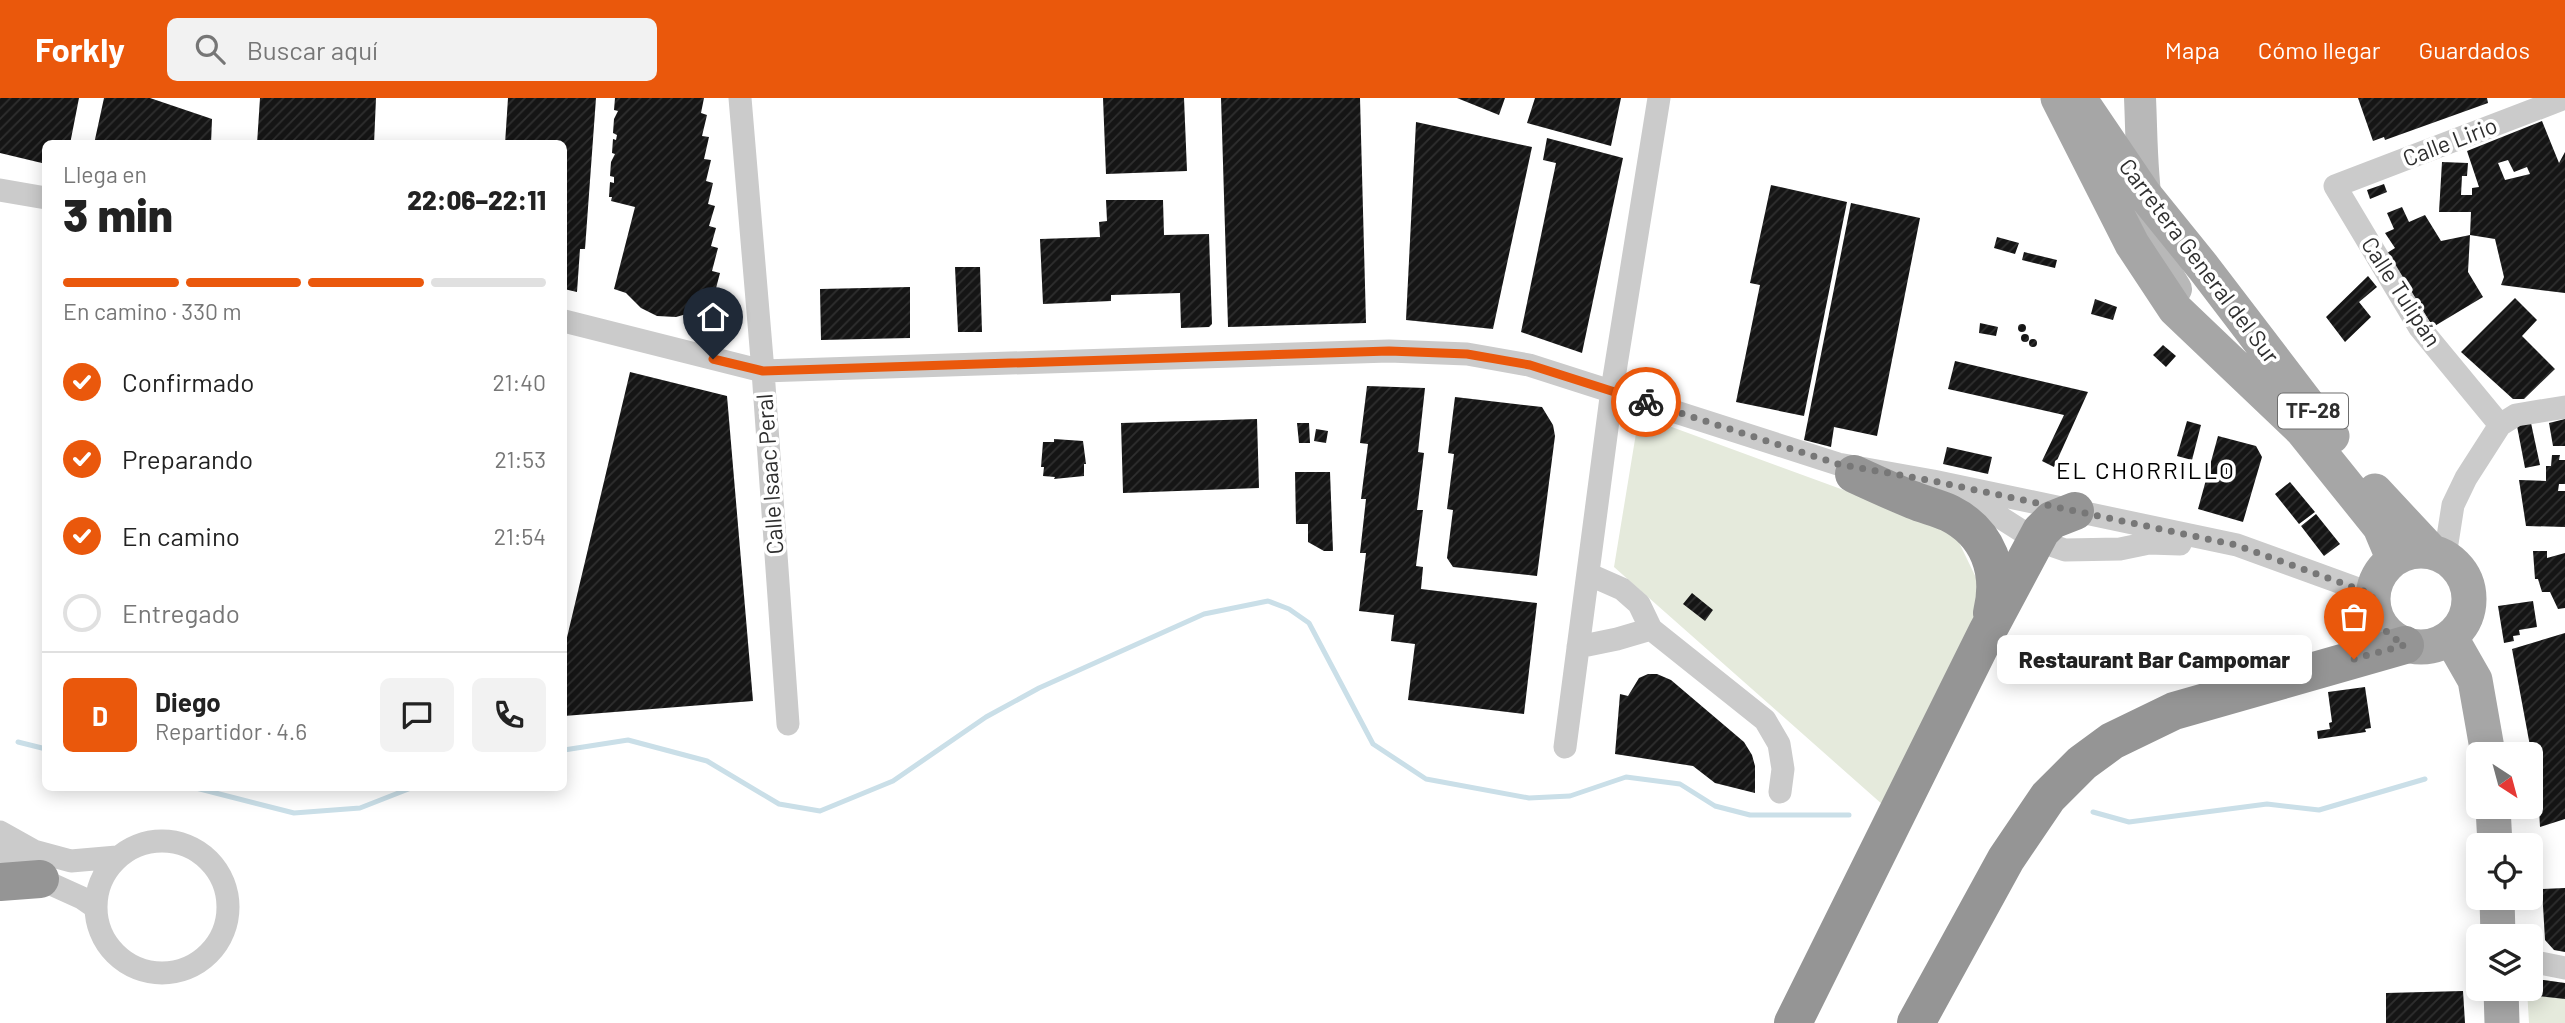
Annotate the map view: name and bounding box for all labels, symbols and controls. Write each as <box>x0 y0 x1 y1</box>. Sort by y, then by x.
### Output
search box <box>167 18 657 81</box>
text: Forkly <box>35 29 125 69</box>
icon: search <box>191 30 229 68</box>
text: Buscar aquí <box>247 34 378 65</box>
text: Mapa <box>2165 35 2220 64</box>
text: Cómo llegar <box>2258 35 2380 64</box>
text: Guardados <box>2418 35 2530 64</box>
street label: Calle Lirio <box>2399 110 2501 172</box>
street label: Carretera General del Sur <box>2114 153 2286 369</box>
text: Llega en <box>63 160 147 188</box>
text: 22:06–22:11 <box>407 184 546 215</box>
text: 3 min <box>63 186 173 241</box>
street label: Calle Tulipán <box>2356 231 2448 352</box>
pin <box>683 287 743 359</box>
text: En camino · 330 m <box>63 297 242 325</box>
icon: home <box>694 298 732 336</box>
icon: check <box>63 363 101 401</box>
text: Confirmado <box>122 366 254 397</box>
courier <box>1611 367 1681 437</box>
text: 21:40 <box>492 368 546 396</box>
icon: bike <box>1627 383 1665 421</box>
street label: Calle Isaac Peral <box>749 393 789 555</box>
road number: TF-28 <box>2278 394 2348 428</box>
icon: check <box>63 440 101 478</box>
text: Preparando <box>122 443 253 474</box>
text: 21:53 <box>494 445 546 473</box>
district label: EL CHORRILLO <box>2056 455 2236 484</box>
icon: check <box>63 517 101 555</box>
text: En camino <box>122 520 240 551</box>
text: 21:54 <box>494 522 546 550</box>
pin <box>2324 587 2384 659</box>
text: Entregado <box>122 597 240 628</box>
icon: bag <box>2335 598 2373 636</box>
callout: Restaurant Bar Campomar <box>1997 634 2312 684</box>
text: Restaurant Bar Campomar <box>2019 645 2290 673</box>
button: chat <box>380 678 454 752</box>
button: phone <box>472 678 546 752</box>
text: Diego <box>155 686 221 717</box>
text: D <box>92 700 108 731</box>
text: Repartidor · 4.6 <box>155 717 307 745</box>
north arrow <box>2466 742 2543 819</box>
map controls <box>2466 742 2543 1001</box>
button: locate <box>2466 833 2543 910</box>
button: layers <box>2466 924 2543 1001</box>

